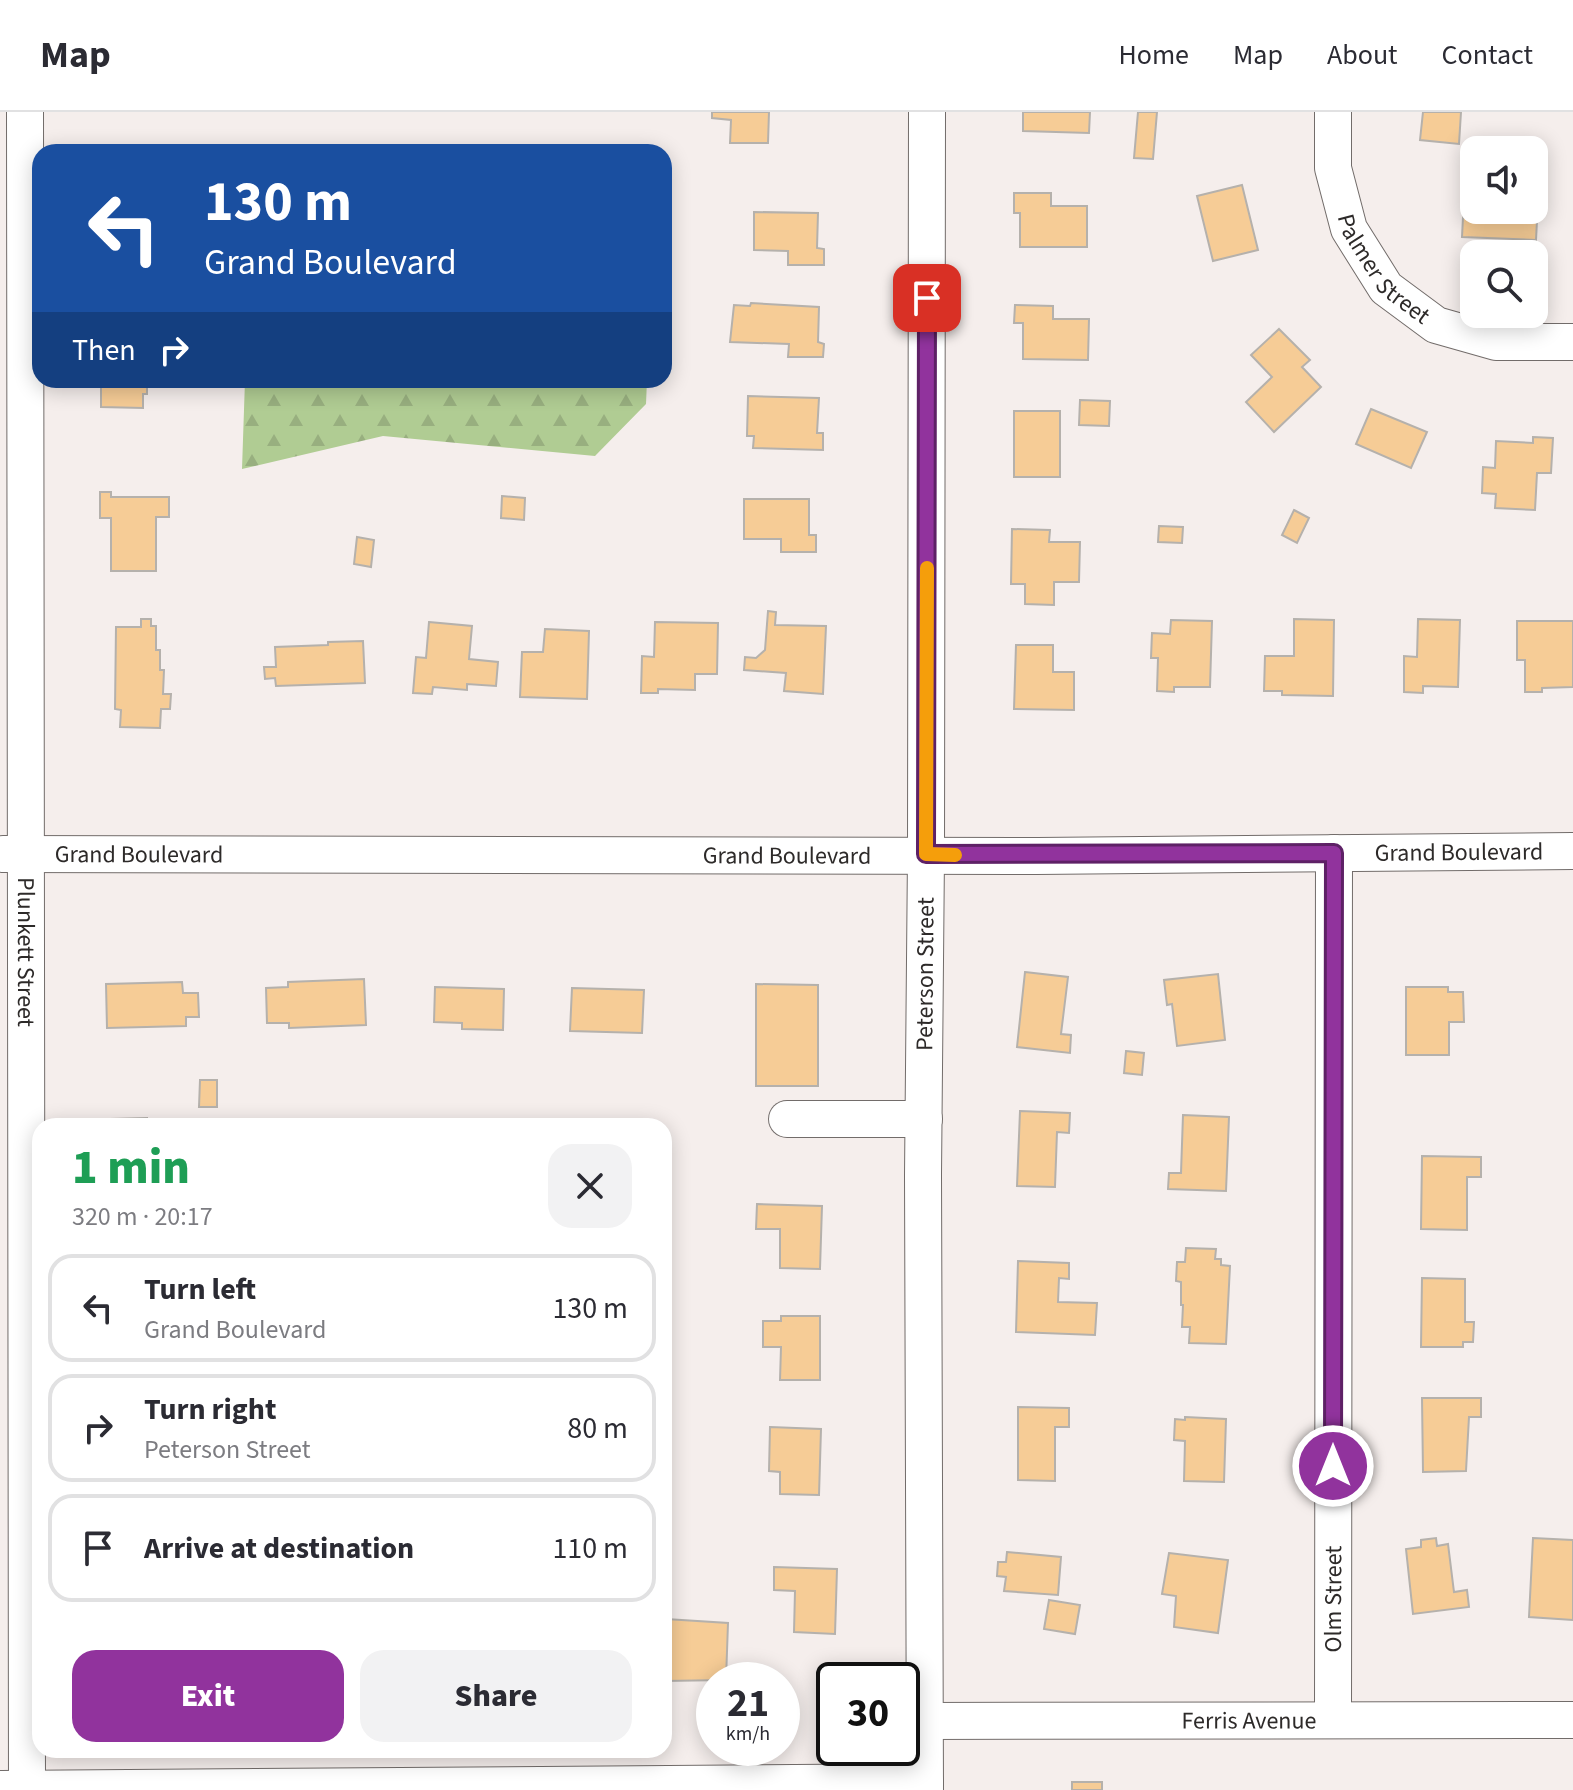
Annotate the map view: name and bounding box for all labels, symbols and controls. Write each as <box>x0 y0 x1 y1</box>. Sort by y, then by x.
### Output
text: Map <box>40 28 111 82</box>
text: Home <box>1118 35 1189 75</box>
text: Map <box>1233 35 1283 75</box>
text: About <box>1327 35 1398 75</box>
text: Contact <box>1442 35 1533 75</box>
map controls <box>1460 136 1548 328</box>
button: sound <box>1460 136 1548 224</box>
text: 130 m <box>204 163 352 242</box>
icon: left <box>72 176 176 280</box>
street label: Palmer Street <box>1328 210 1437 333</box>
text: Grand Boulevard <box>204 237 457 288</box>
button: search <box>1460 240 1548 328</box>
pin <box>893 264 961 332</box>
icon: arrive <box>905 276 949 320</box>
icon: right <box>152 328 196 372</box>
text: Then <box>72 329 136 372</box>
street label: Grand Boulevard <box>1375 834 1543 871</box>
street label: Grand Boulevard <box>55 837 223 872</box>
street label: Grand Boulevard <box>703 838 871 874</box>
street label: Plunkett Street <box>8 877 43 1027</box>
street label: Peterson Street <box>907 897 944 1051</box>
text: 1 min <box>72 1134 190 1202</box>
button: close <box>548 1144 632 1228</box>
text: 320 m · 20:17 <box>72 1198 213 1235</box>
text: Turn left <box>144 1268 256 1311</box>
icon: left <box>76 1286 120 1330</box>
text: 130 m <box>552 1287 628 1330</box>
text: Grand Boulevard <box>144 1311 327 1348</box>
text: Turn right <box>144 1388 276 1431</box>
icon: right <box>76 1406 120 1450</box>
text: 80 m <box>567 1407 628 1450</box>
position arrow <box>1291 1424 1375 1508</box>
text: Peterson Street <box>144 1431 311 1468</box>
icon: arrive <box>76 1526 120 1570</box>
text: Arrive at destination <box>144 1527 414 1570</box>
text: 110 m <box>552 1527 628 1570</box>
street label: Olm Street <box>1316 1546 1351 1652</box>
button: Exit <box>72 1650 344 1742</box>
button: Share <box>360 1650 632 1742</box>
speed limit sign: 30 <box>816 1662 920 1766</box>
text: 21 <box>727 1675 769 1732</box>
street label: Ferris Avenue <box>1182 1703 1316 1739</box>
text: km/h <box>726 1720 770 1748</box>

